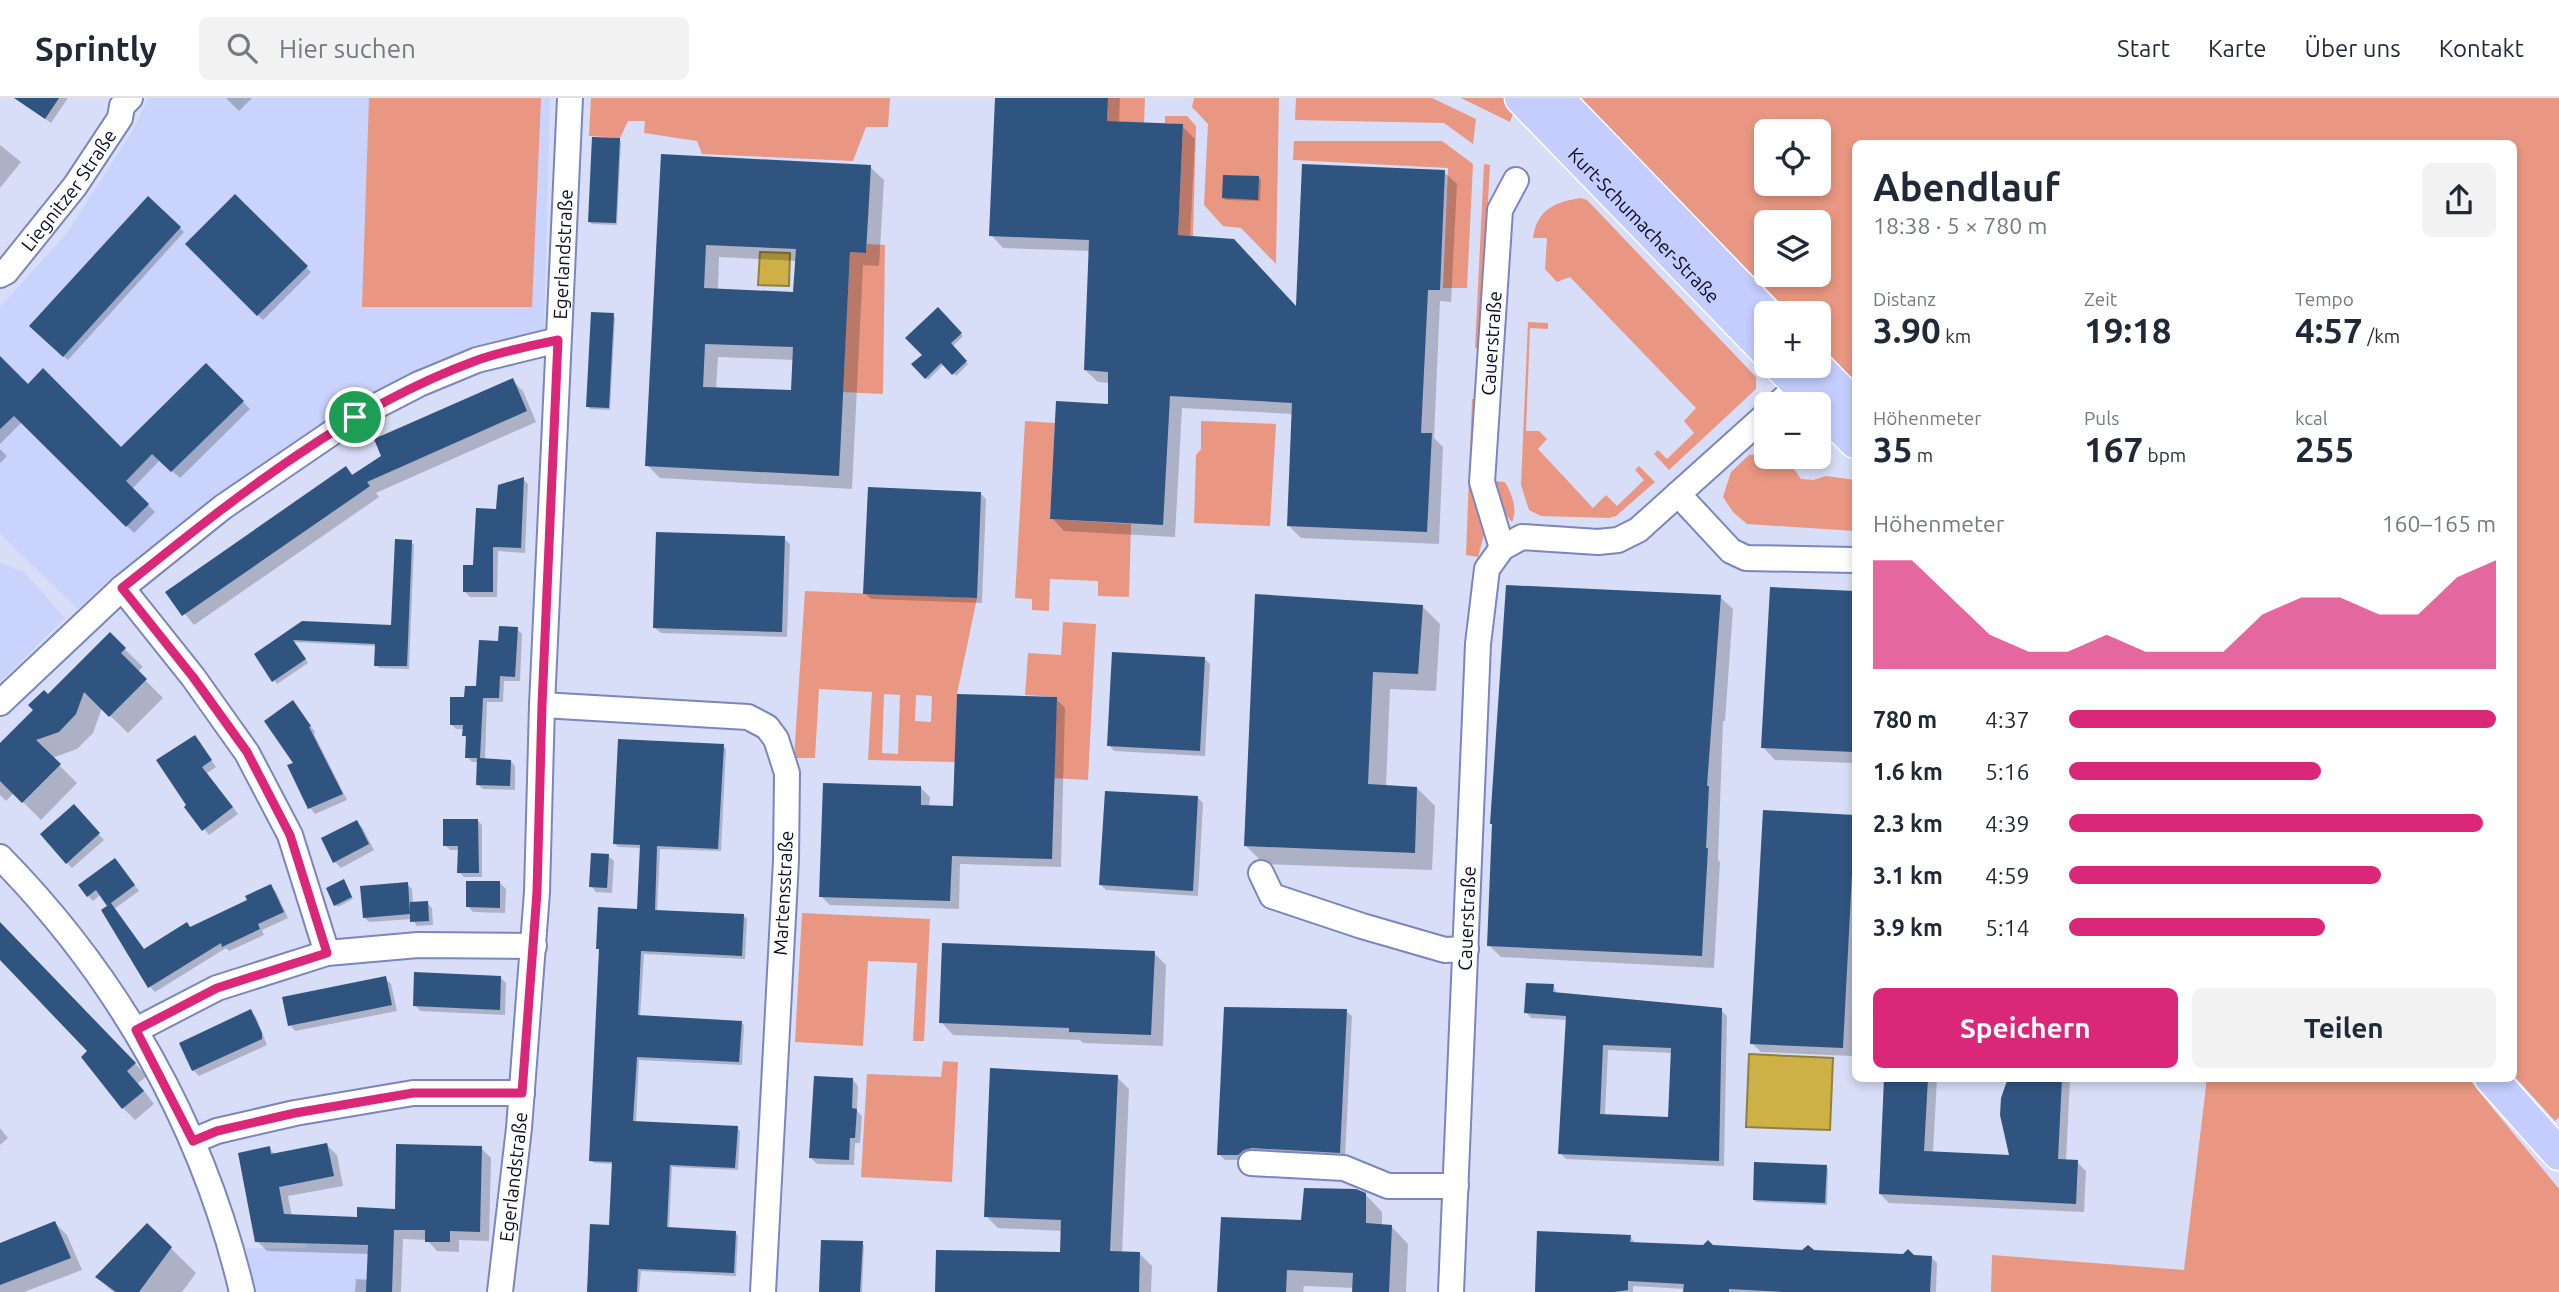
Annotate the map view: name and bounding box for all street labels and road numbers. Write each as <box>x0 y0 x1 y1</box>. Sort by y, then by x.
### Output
street label: Liegnitzer Straße <box>16 125 121 255</box>
street label: Kurt-Schumacher-Straße <box>1564 143 1724 307</box>
street label: Egerlandstraße <box>549 189 577 320</box>
street label: Cauerstraße <box>1477 290 1506 396</box>
street label: Martensstraße <box>769 830 797 956</box>
street label: Cauerstraße <box>1453 866 1480 971</box>
street label: Egerlandstraße <box>495 1111 531 1243</box>

